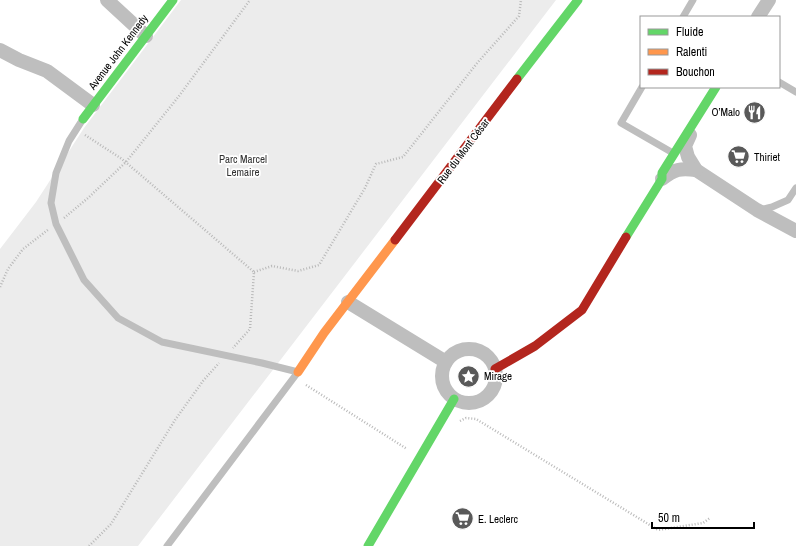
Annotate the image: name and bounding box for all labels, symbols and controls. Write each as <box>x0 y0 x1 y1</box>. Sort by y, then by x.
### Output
street label: Avenue John Kennedy <box>85 11 151 93</box>
legend <box>640 16 780 88</box>
text: Fluide <box>676 24 703 40</box>
text: Ralenti <box>676 44 707 60</box>
text: Bouchon <box>676 64 715 80</box>
restaurant icon: O’Malo <box>742 99 768 125</box>
place label: O’Malo <box>711 105 740 119</box>
street label: Rue du Mont César <box>434 116 492 186</box>
supermarket icon: Thiriet <box>726 144 752 170</box>
place label: Thiriet <box>754 150 781 164</box>
park label: Parc Marcel Lemaire <box>219 152 267 179</box>
place icon: Mirage <box>456 363 482 389</box>
place label: Mirage <box>484 369 512 383</box>
scale bar <box>652 504 754 530</box>
supermarket icon: E. Leclerc <box>450 506 476 532</box>
text: 50 m <box>658 510 680 526</box>
place label: E. Leclerc <box>478 512 519 526</box>

